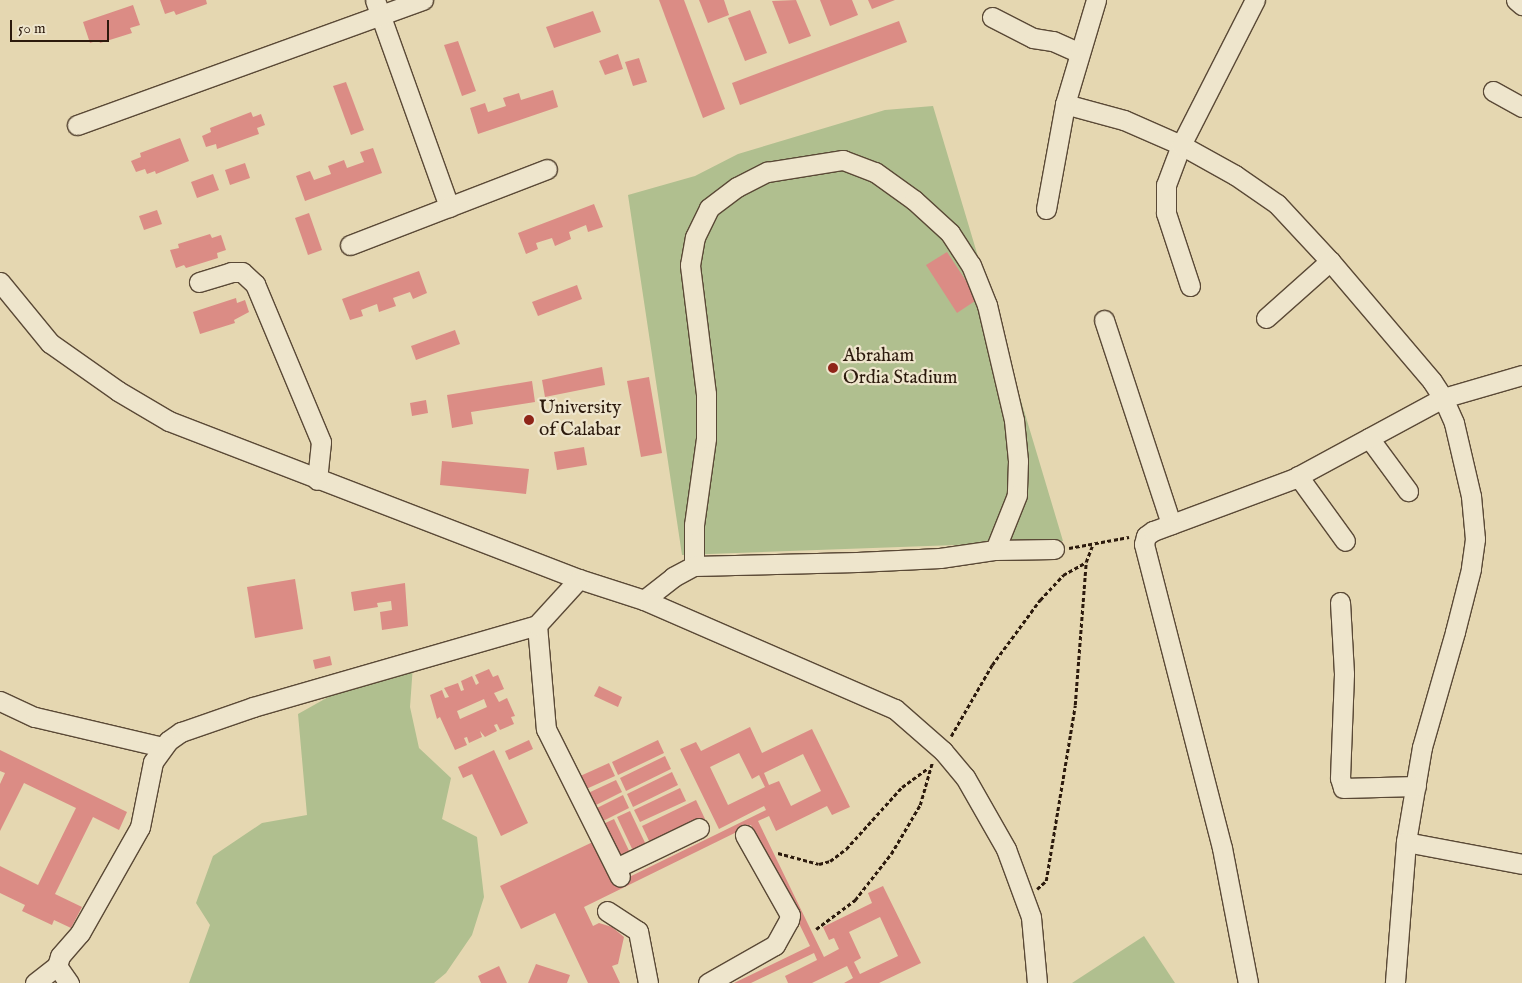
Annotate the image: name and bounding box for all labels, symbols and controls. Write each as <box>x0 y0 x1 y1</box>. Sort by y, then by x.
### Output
scale bar <box>12 10 111 42</box>
text: 50 m <box>18 19 46 38</box>
place label: Abraham Ordia Stadium <box>843 346 957 390</box>
marker: Abraham Ordia Stadium <box>827 362 839 374</box>
place label: University of Calabar <box>539 398 621 442</box>
marker: University of Calabar <box>523 414 535 426</box>

